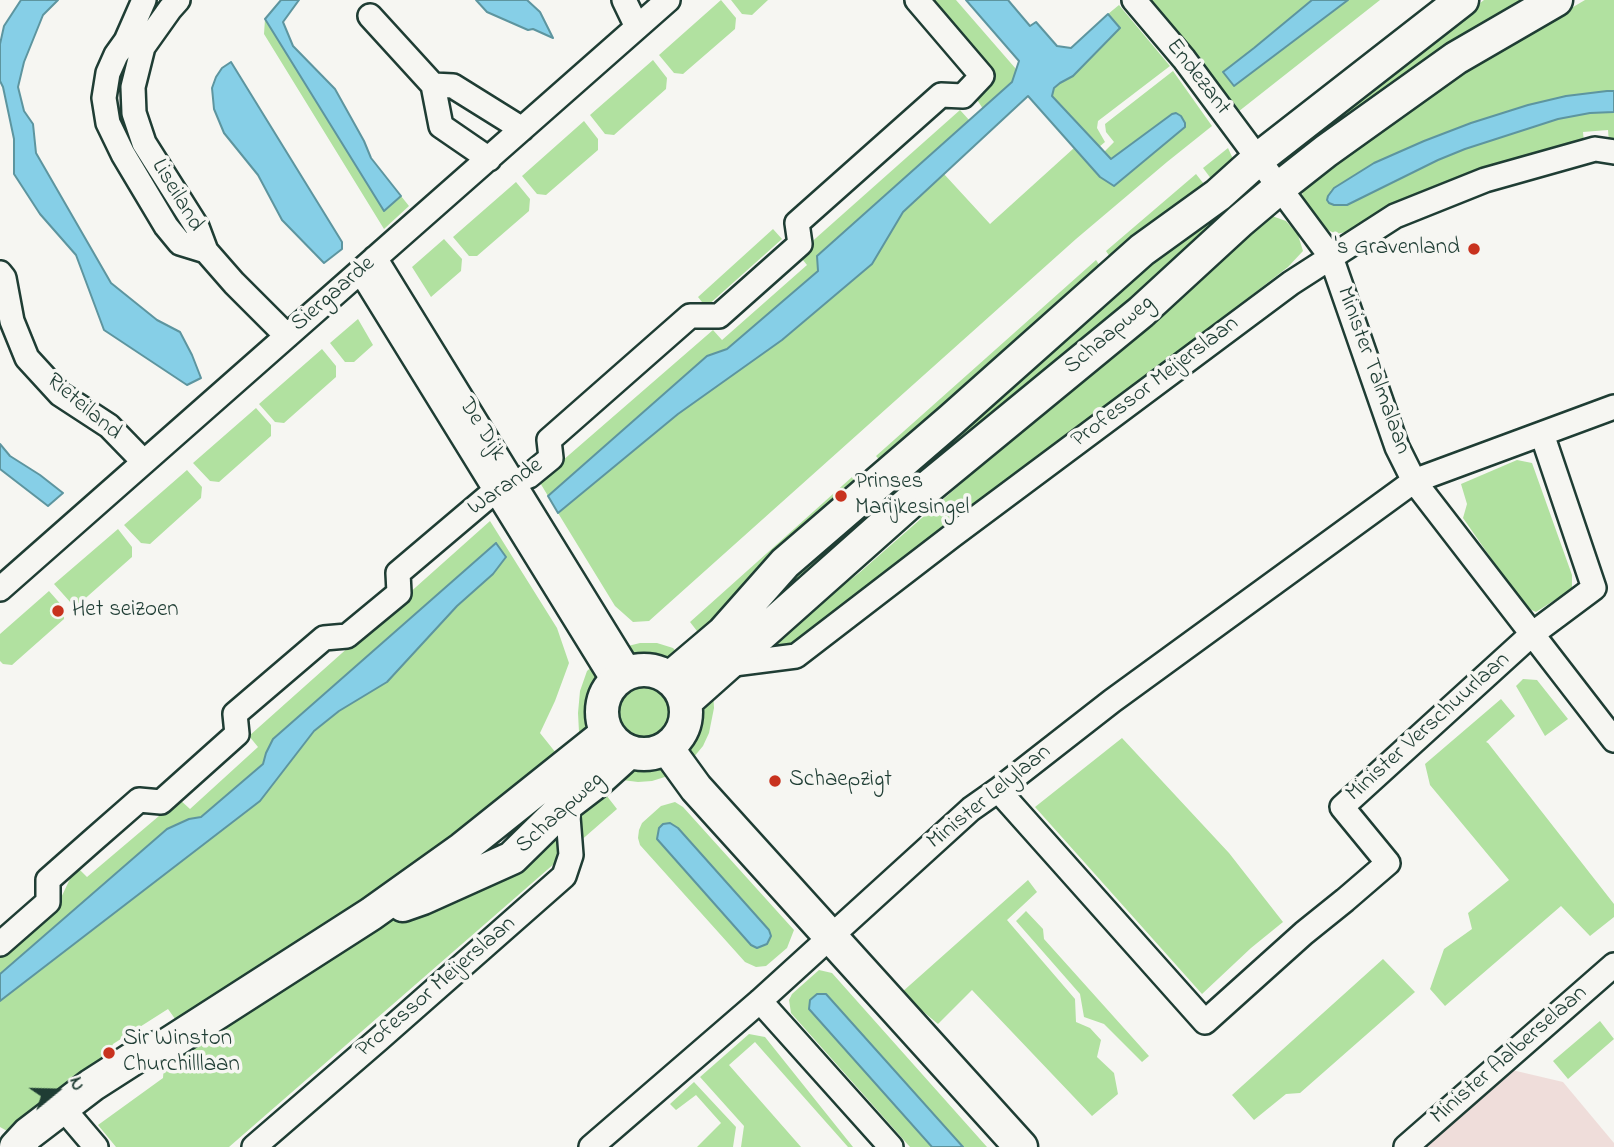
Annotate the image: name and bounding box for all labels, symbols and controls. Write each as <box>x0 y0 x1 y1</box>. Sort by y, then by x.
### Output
street label: Endezant <box>1159 34 1235 122</box>
street label: Liseiland <box>144 155 208 237</box>
place label: 's Gravenland <box>1334 235 1460 263</box>
marker: 's Gravenland <box>1466 241 1482 257</box>
street label: Siergaarde <box>286 251 382 339</box>
street label: Minister Talmalaan <box>1329 284 1415 458</box>
street label: Schaapweg <box>1059 290 1161 382</box>
street label: Professor Meijerslaan <box>1067 311 1245 455</box>
street label: Rieteiland <box>40 369 126 447</box>
street label: De Dijk <box>451 394 511 466</box>
street label: Warande <box>463 453 549 523</box>
place label: Prinses Marijkesingel <box>855 469 969 523</box>
marker: Prinses Marijkesingel <box>833 488 849 504</box>
place label: Het seizoen <box>72 597 179 625</box>
marker: Het seizoen <box>50 603 66 619</box>
street label: Minister Verschuurlaan <box>1342 647 1516 809</box>
street label: Minister Lelylaan <box>922 740 1058 856</box>
street label: Schaapweg <box>511 767 611 861</box>
place label: Schaepzigt <box>789 767 892 795</box>
marker: Schaepzigt <box>767 773 783 789</box>
street label: Professor Meijerslaan <box>352 911 522 1065</box>
street label: Minister Aalberselaan <box>1426 981 1594 1131</box>
place label: Sir Winston Churchilllaan <box>123 1026 240 1080</box>
marker: Sir Winston Churchilllaan <box>101 1045 117 1061</box>
north arrow <box>21 1056 91 1126</box>
text: N <box>61 1074 91 1094</box>

